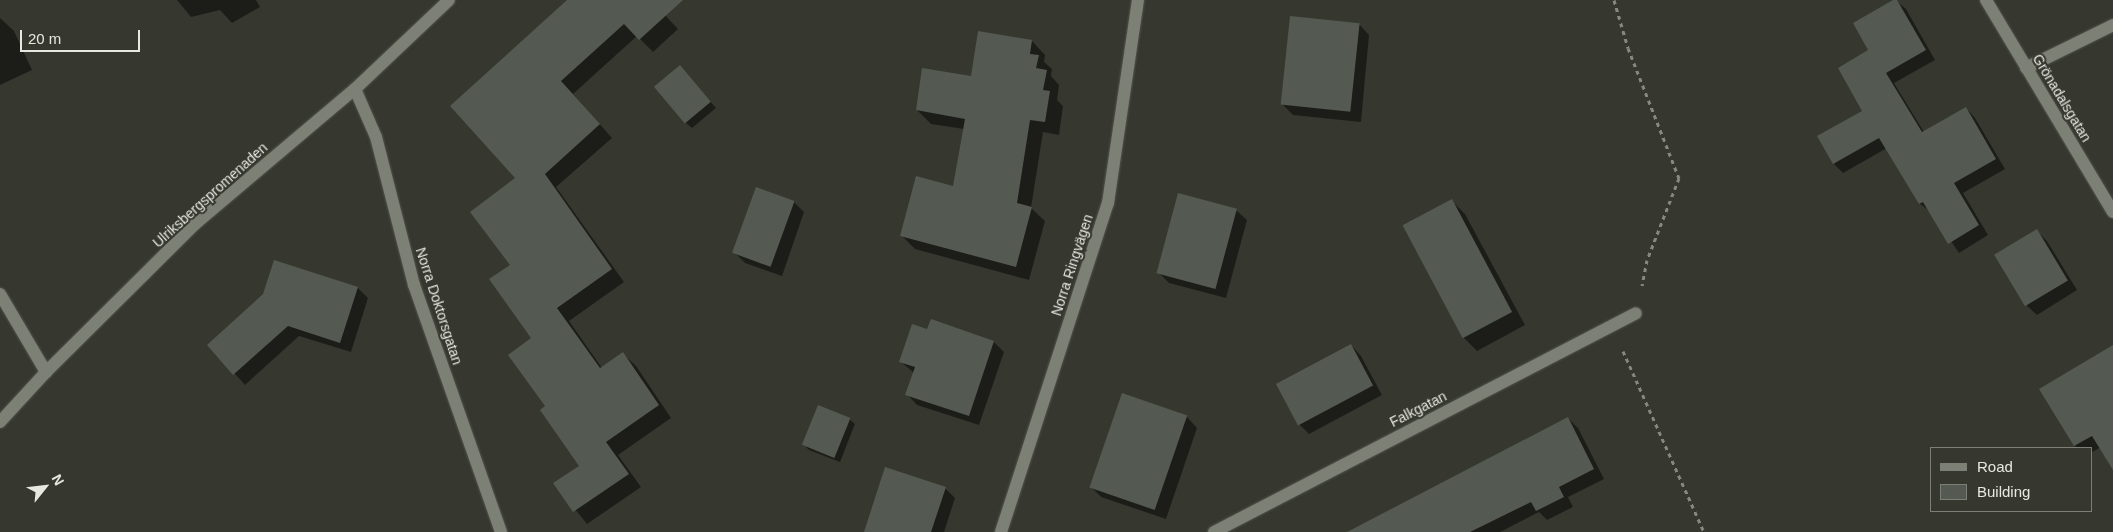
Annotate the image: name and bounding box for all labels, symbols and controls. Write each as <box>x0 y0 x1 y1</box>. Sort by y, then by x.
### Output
scale bar <box>22 20 142 52</box>
text: 20 m <box>28 30 61 47</box>
street label: Grönadalsgatan <box>2029 51 2095 145</box>
street label: Ulriksbergspromenaden <box>149 139 271 251</box>
street label: Norra Ringvägen <box>1048 212 1096 318</box>
street label: Norra Doktorsgatan <box>412 245 466 367</box>
street label: Falkgatan <box>1387 388 1449 430</box>
legend <box>1930 447 2093 512</box>
text: Road <box>1977 458 2013 475</box>
north arrow <box>20 462 70 512</box>
text: N <box>49 471 68 488</box>
text: Building <box>1977 483 2030 500</box>

